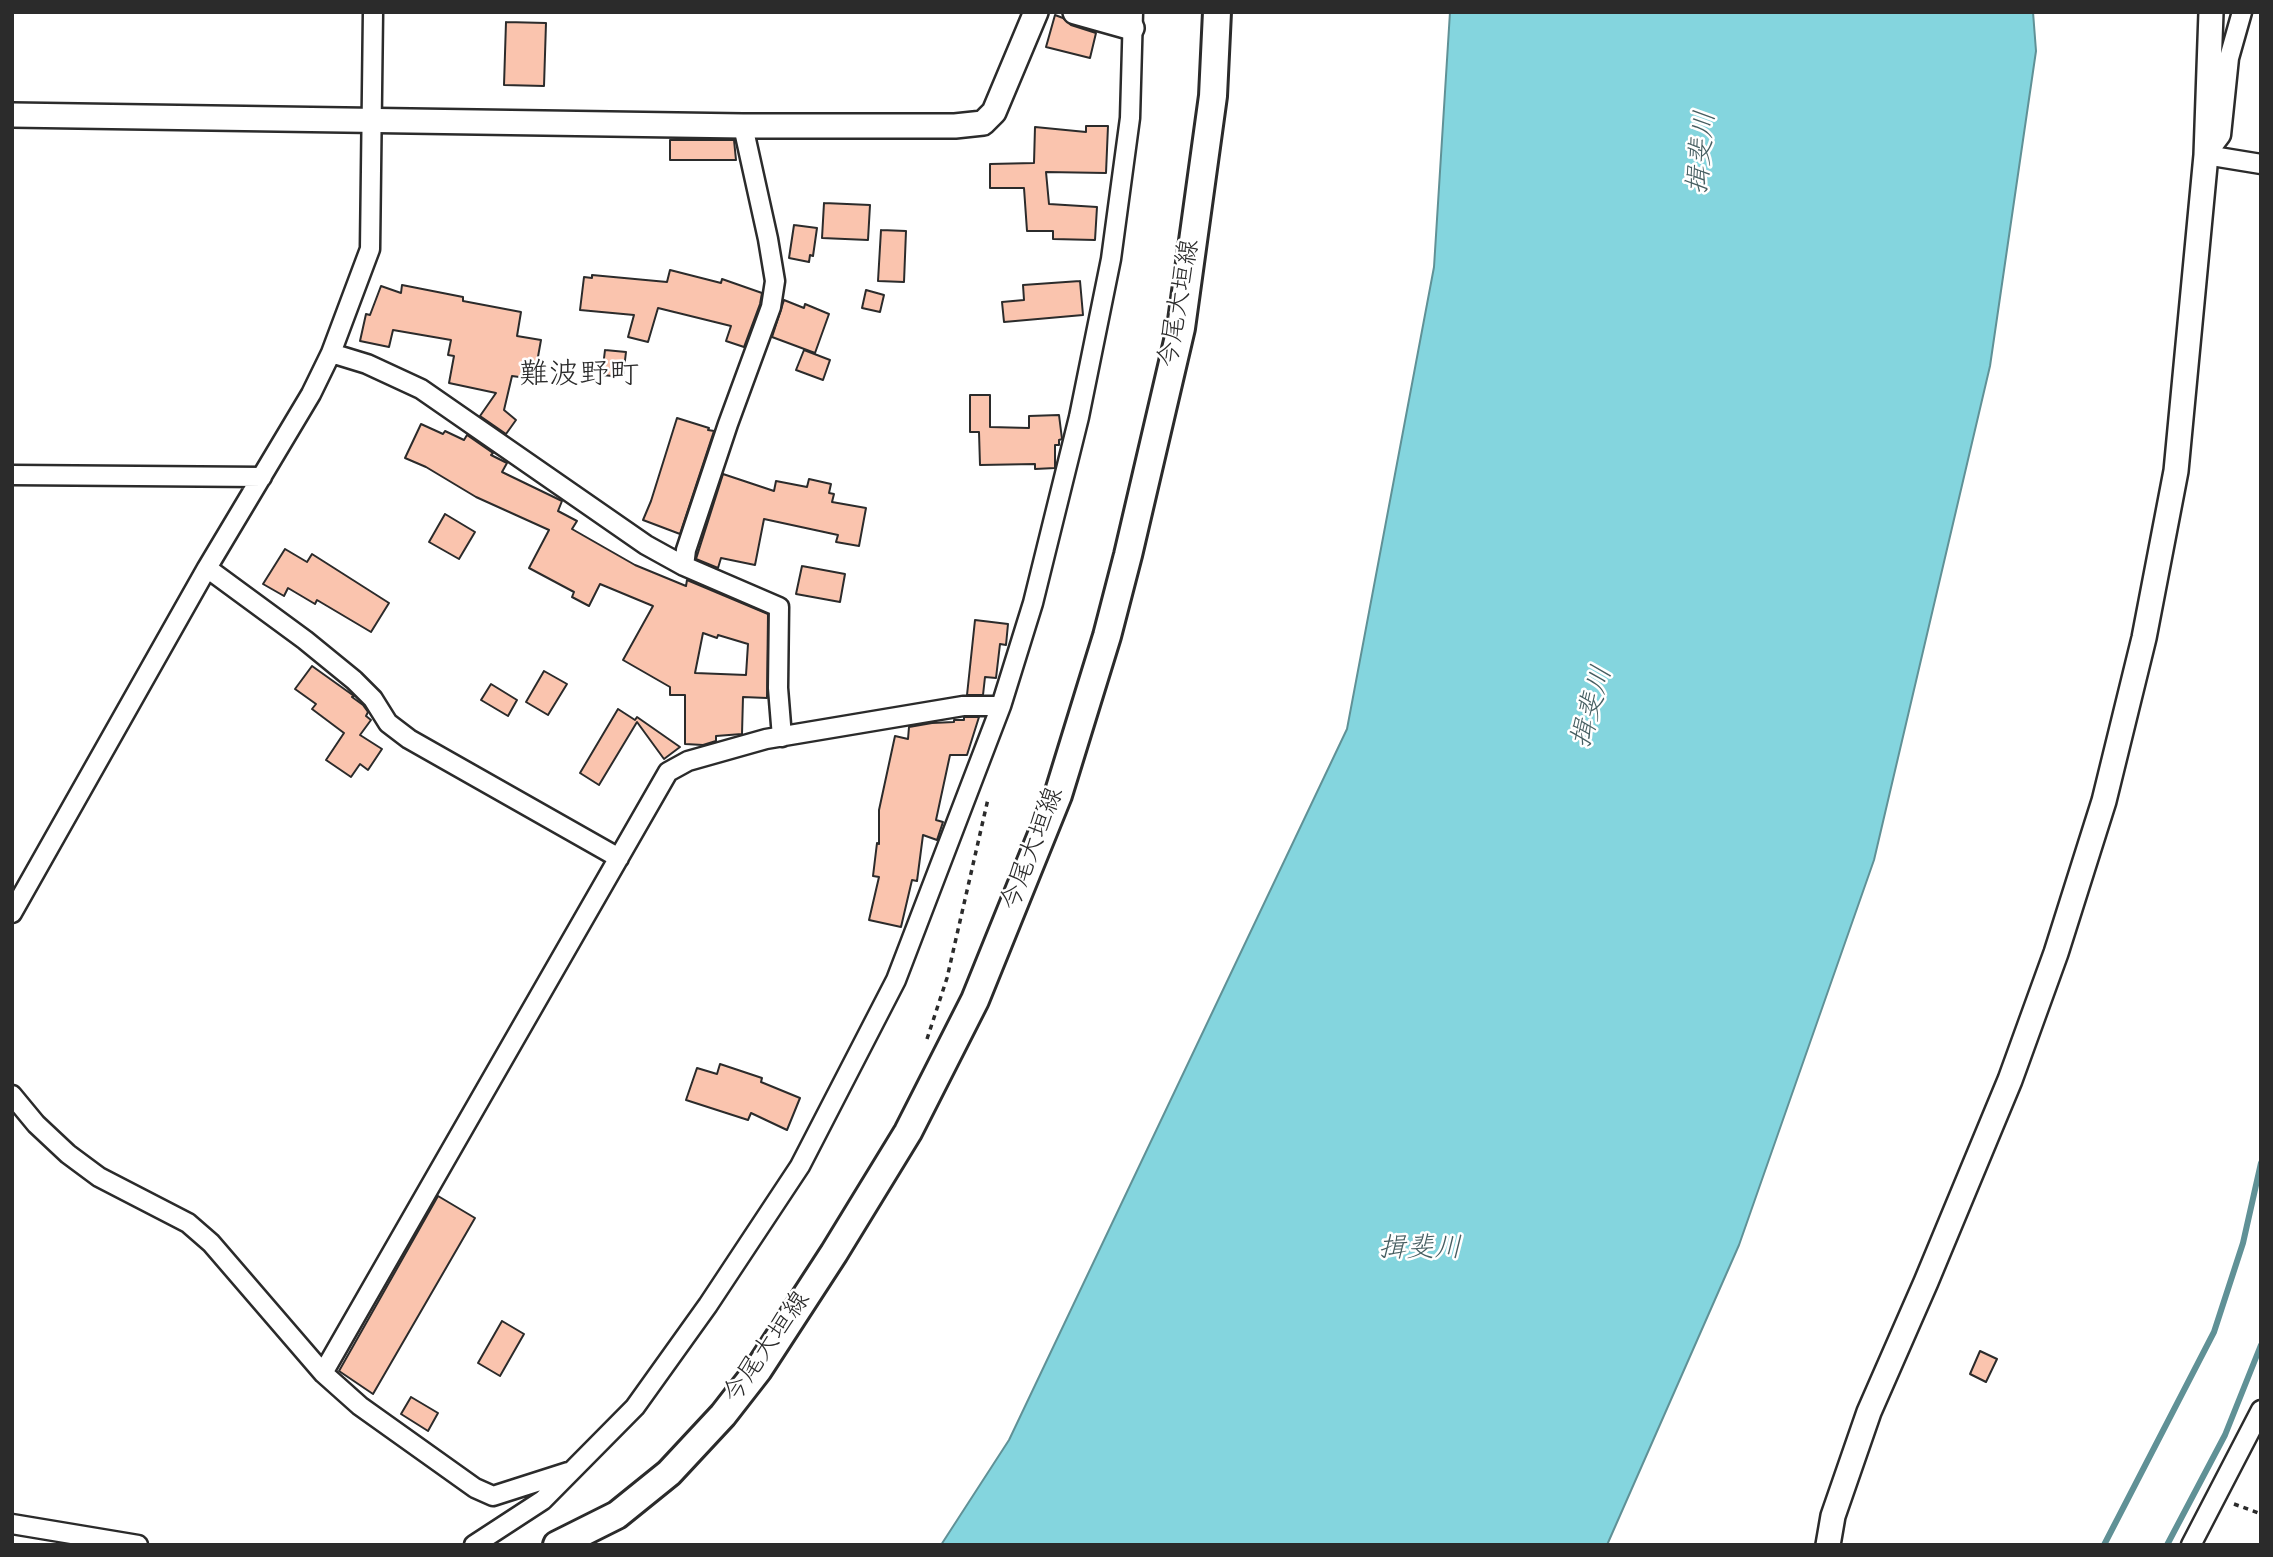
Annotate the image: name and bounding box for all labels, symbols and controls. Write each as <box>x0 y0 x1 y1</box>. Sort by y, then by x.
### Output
water label: 揖斐川 <box>1684 109 1726 197</box>
street label: 今尾大垣線 <box>1155 237 1209 371</box>
district label: 難波野町 <box>519 360 639 396</box>
water label: 揖斐川 <box>1567 663 1623 753</box>
street label: 今尾大垣線 <box>997 784 1073 916</box>
water label: 揖斐川 <box>1378 1235 1462 1269</box>
street label: 今尾大垣線 <box>719 1287 819 1411</box>

